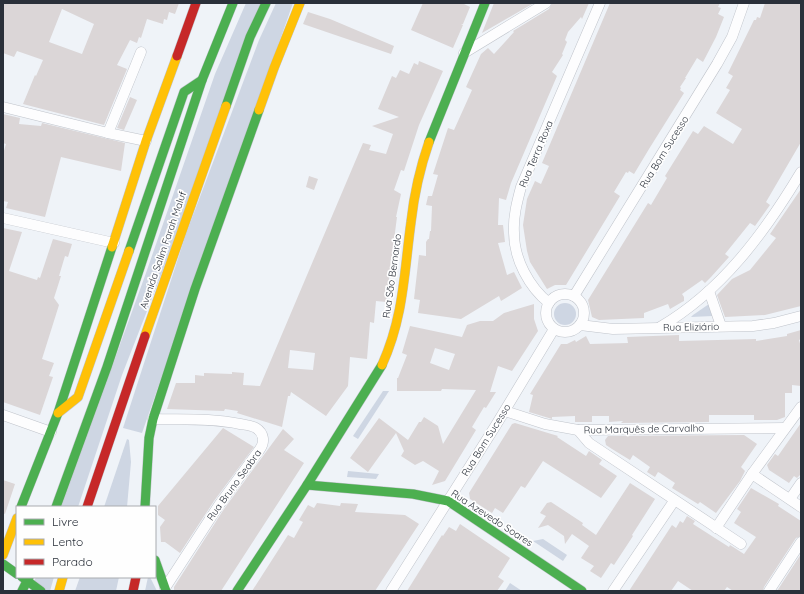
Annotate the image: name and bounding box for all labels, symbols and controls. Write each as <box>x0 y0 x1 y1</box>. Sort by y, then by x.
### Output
street label: Rua Bom Sucesso <box>636 113 692 191</box>
street label: Rua Terra Roxa <box>516 119 556 189</box>
street label: Avenida Salim Farah Maluf <box>137 189 189 310</box>
street label: Rua São Bernardo <box>380 233 404 319</box>
street label: Rua Eliziário <box>663 320 719 334</box>
street label: Rua Bom Sucesso <box>458 401 514 479</box>
street label: Rua Marquês de Carvalho <box>584 421 704 437</box>
street label: Rua Bruno Seabra <box>204 447 264 523</box>
street label: Rua Azevedo Soares <box>449 487 536 550</box>
legend <box>16 506 156 578</box>
text: Livre <box>52 514 79 529</box>
text: Lento <box>52 534 83 549</box>
text: Parado <box>52 554 93 569</box>

